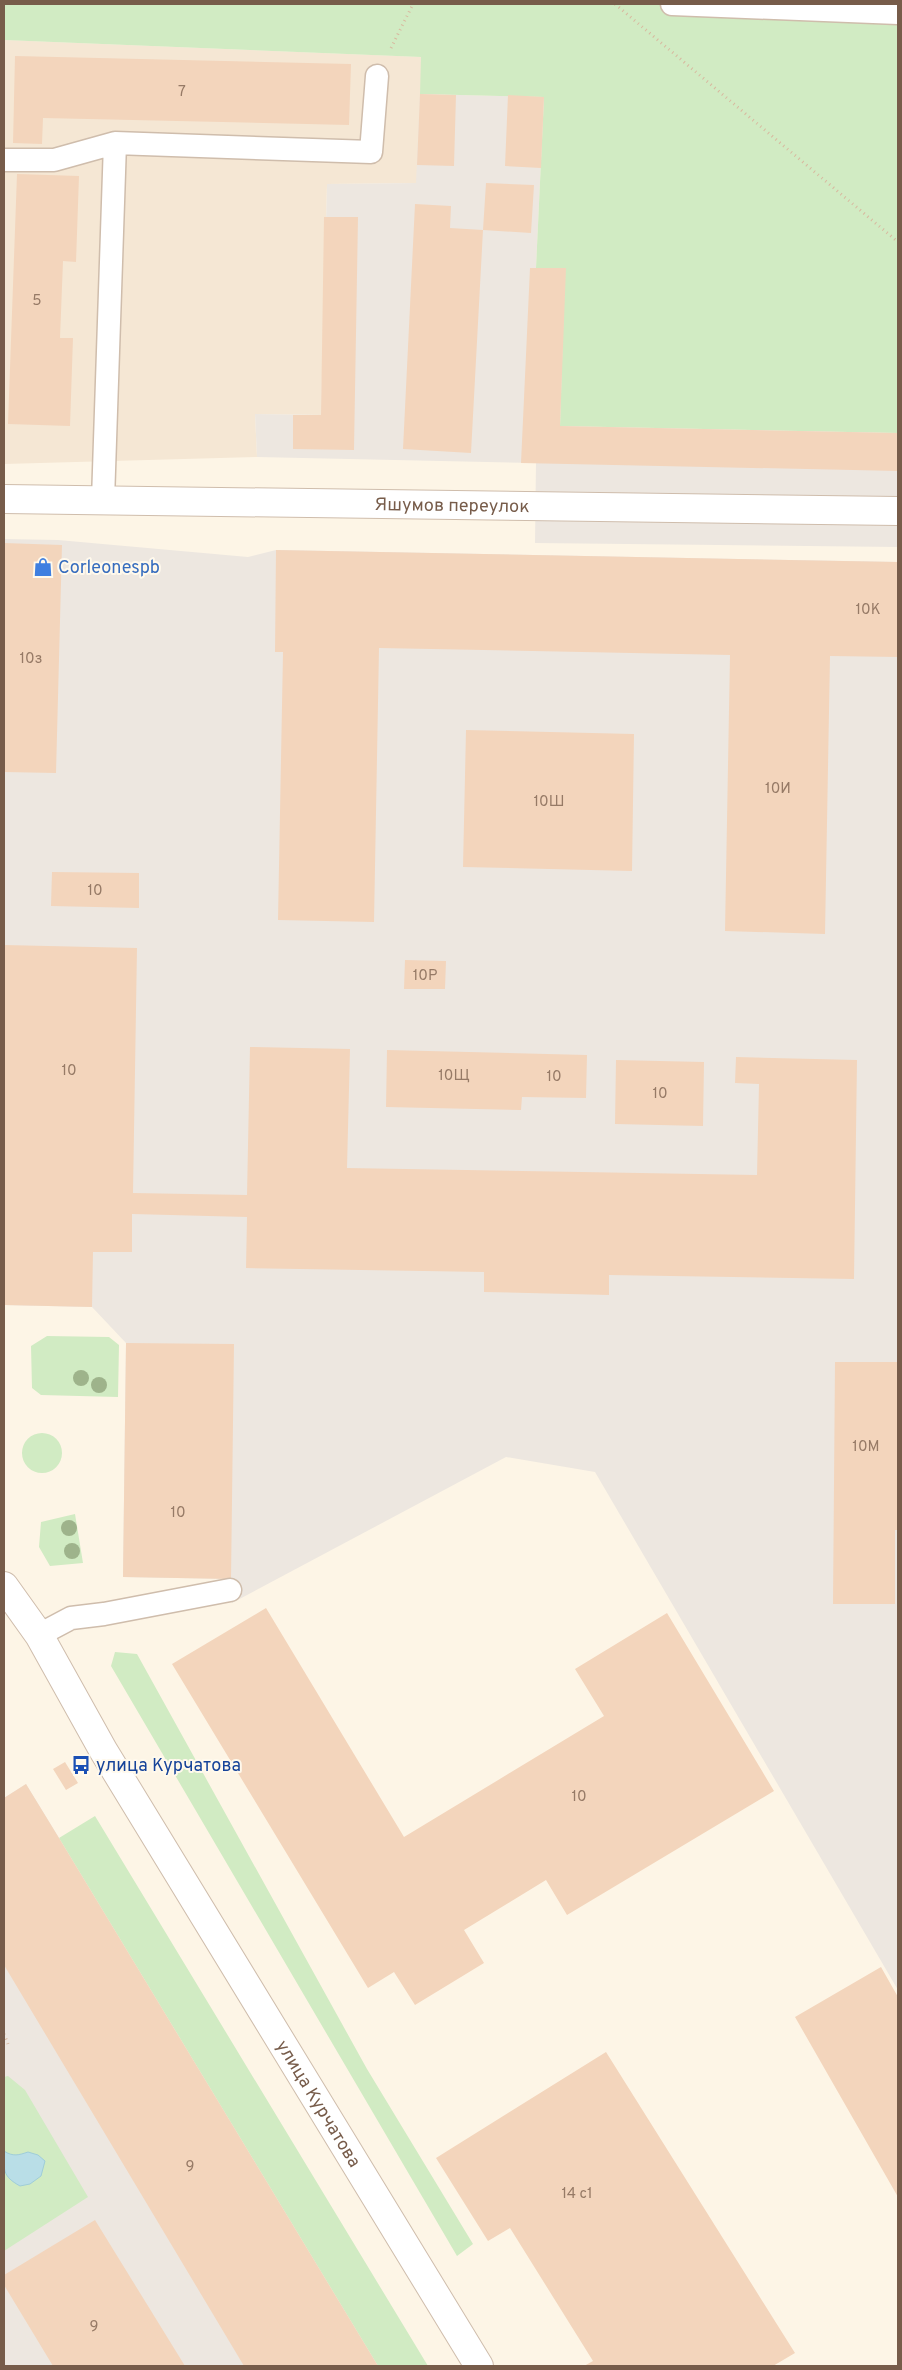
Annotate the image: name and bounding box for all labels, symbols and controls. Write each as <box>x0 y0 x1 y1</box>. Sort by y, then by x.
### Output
house number: 7 <box>178 83 186 102</box>
house number: 5 <box>32 292 42 311</box>
street label: Яшумов переулок <box>374 494 530 519</box>
shop icon: Corleonespb <box>32 556 54 578</box>
place label: Corleonespb <box>58 557 160 580</box>
house number: 10К <box>855 601 881 620</box>
house number: 10з <box>19 650 43 669</box>
house number: 10И <box>765 780 791 799</box>
house number: 10Ш <box>534 793 565 812</box>
house number: 10 <box>87 882 103 901</box>
house number: 10Р <box>413 967 437 986</box>
house number: 10 <box>61 1062 77 1081</box>
house number: 10Щ <box>438 1067 470 1086</box>
house number: 10 <box>546 1068 562 1087</box>
house number: 10 <box>652 1085 668 1104</box>
house number: 10М <box>852 1438 880 1457</box>
house number: 10 <box>170 1504 186 1523</box>
bus stop icon: улица Курчатова <box>70 1754 92 1776</box>
place label: улица Курчатова <box>96 1755 241 1778</box>
house number: 10 <box>571 1788 587 1807</box>
street label: улица Курчатова <box>270 2036 365 2172</box>
house number: 9 <box>186 2158 194 2177</box>
house number: 14 с1 <box>561 2185 593 2204</box>
house number: 9 <box>90 2318 98 2337</box>

